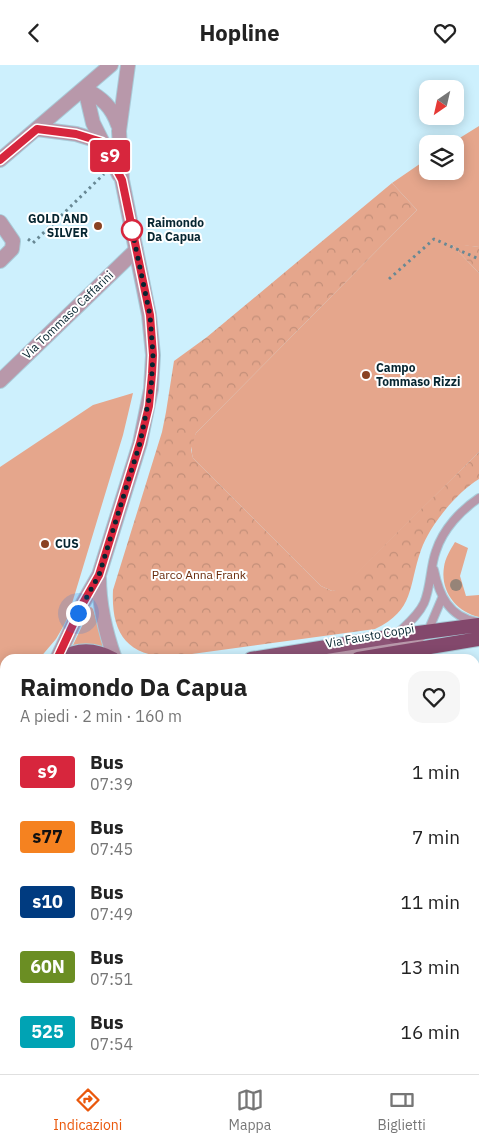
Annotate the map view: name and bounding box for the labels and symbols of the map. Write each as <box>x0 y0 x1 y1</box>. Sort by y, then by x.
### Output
north arrow <box>419 80 464 125</box>
line badge: s9 <box>88 140 132 172</box>
place label: GOLD AND SILVER <box>28 211 88 240</box>
place label: Raimondo Da Capua <box>147 215 204 244</box>
marker: Raimondo Da Capua <box>121 219 143 241</box>
marker: GOLD AND SILVER <box>92 220 104 232</box>
street label: Via Tommaso Caffarini <box>19 267 116 362</box>
place label: Campo Tommaso Rizzi <box>376 360 460 389</box>
marker: Campo Tommaso Rizzi <box>360 369 372 381</box>
place label: CUS <box>55 536 79 551</box>
marker: CUS <box>39 538 51 550</box>
park label: Parco Anna Frank <box>152 567 247 582</box>
your location <box>66 601 91 626</box>
street label: Via Fausto Coppi <box>325 620 415 651</box>

